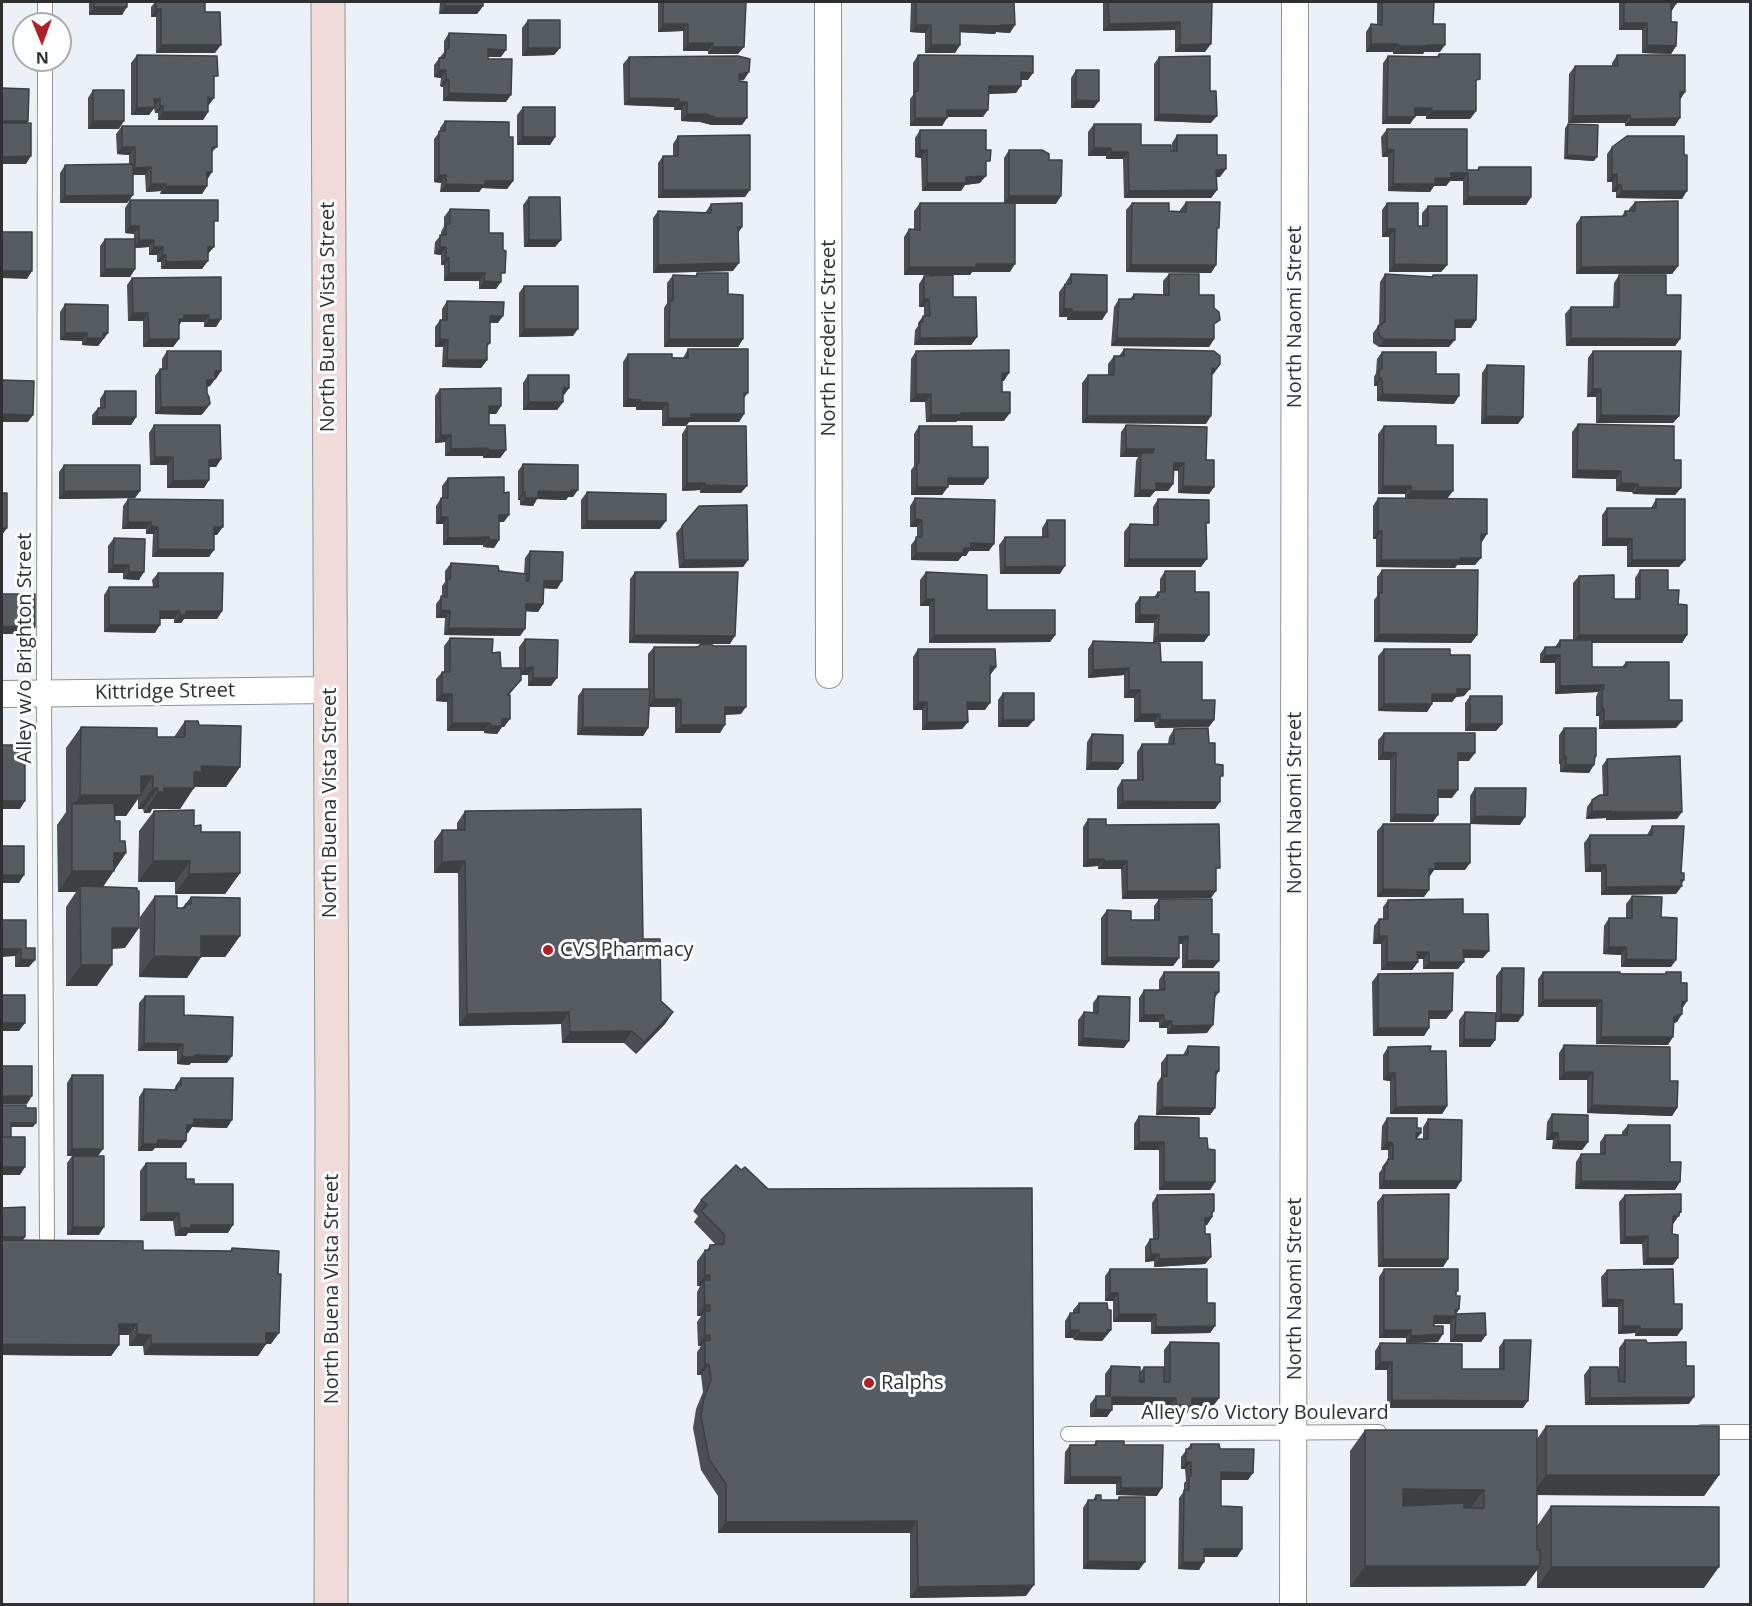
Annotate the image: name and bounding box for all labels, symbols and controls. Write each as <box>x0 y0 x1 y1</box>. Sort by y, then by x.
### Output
north arrow <box>12 12 72 72</box>
text: N <box>36 47 49 69</box>
street label: North Buena Vista Street <box>316 202 340 432</box>
street label: North Naomi Street <box>1283 226 1307 408</box>
street label: North Frederic Street <box>817 240 841 436</box>
street label: Alley w/o Brighton Street <box>13 533 37 763</box>
street label: Kittridge Street <box>95 679 235 705</box>
street label: North Buena Vista Street <box>318 688 342 918</box>
street label: North Naomi Street <box>1283 712 1307 894</box>
place label: CVS Pharmacy <box>560 938 693 962</box>
marker: CVS Pharmacy <box>541 943 555 957</box>
street label: North Buena Vista Street <box>320 1174 344 1404</box>
street label: North Naomi Street <box>1283 1198 1307 1380</box>
place label: Ralphs <box>881 1371 944 1395</box>
marker: Ralphs <box>862 1376 876 1390</box>
street label: Alley s/o Victory Boulevard <box>1141 1401 1389 1425</box>

